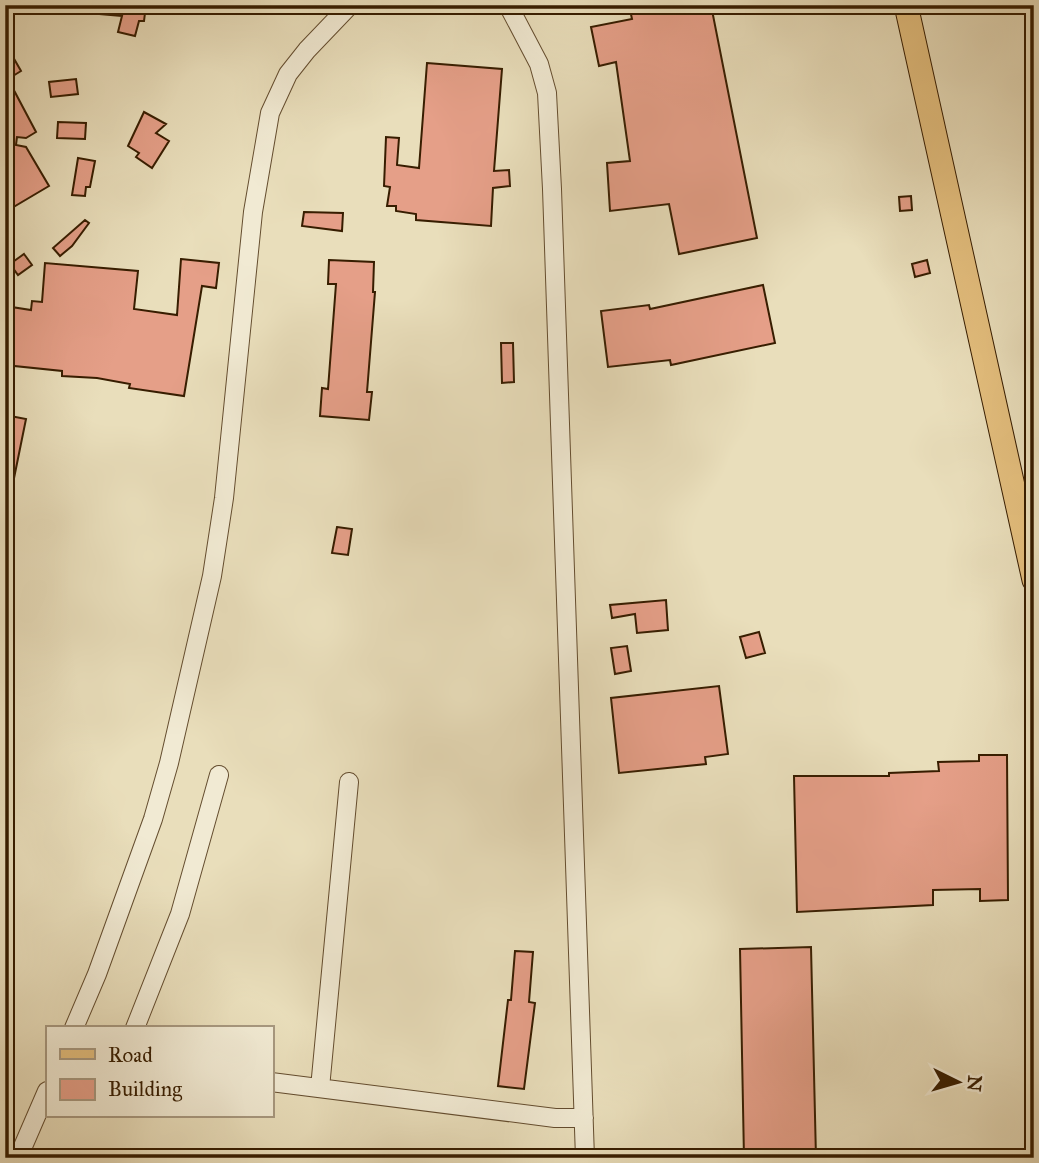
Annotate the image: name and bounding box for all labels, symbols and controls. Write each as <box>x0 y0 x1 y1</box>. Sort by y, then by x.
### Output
legend <box>46 1026 273 1118</box>
text: Road <box>108 1042 153 1068</box>
north arrow <box>923 1048 993 1118</box>
text: N <box>962 1074 987 1092</box>
text: Building <box>108 1076 182 1102</box>

